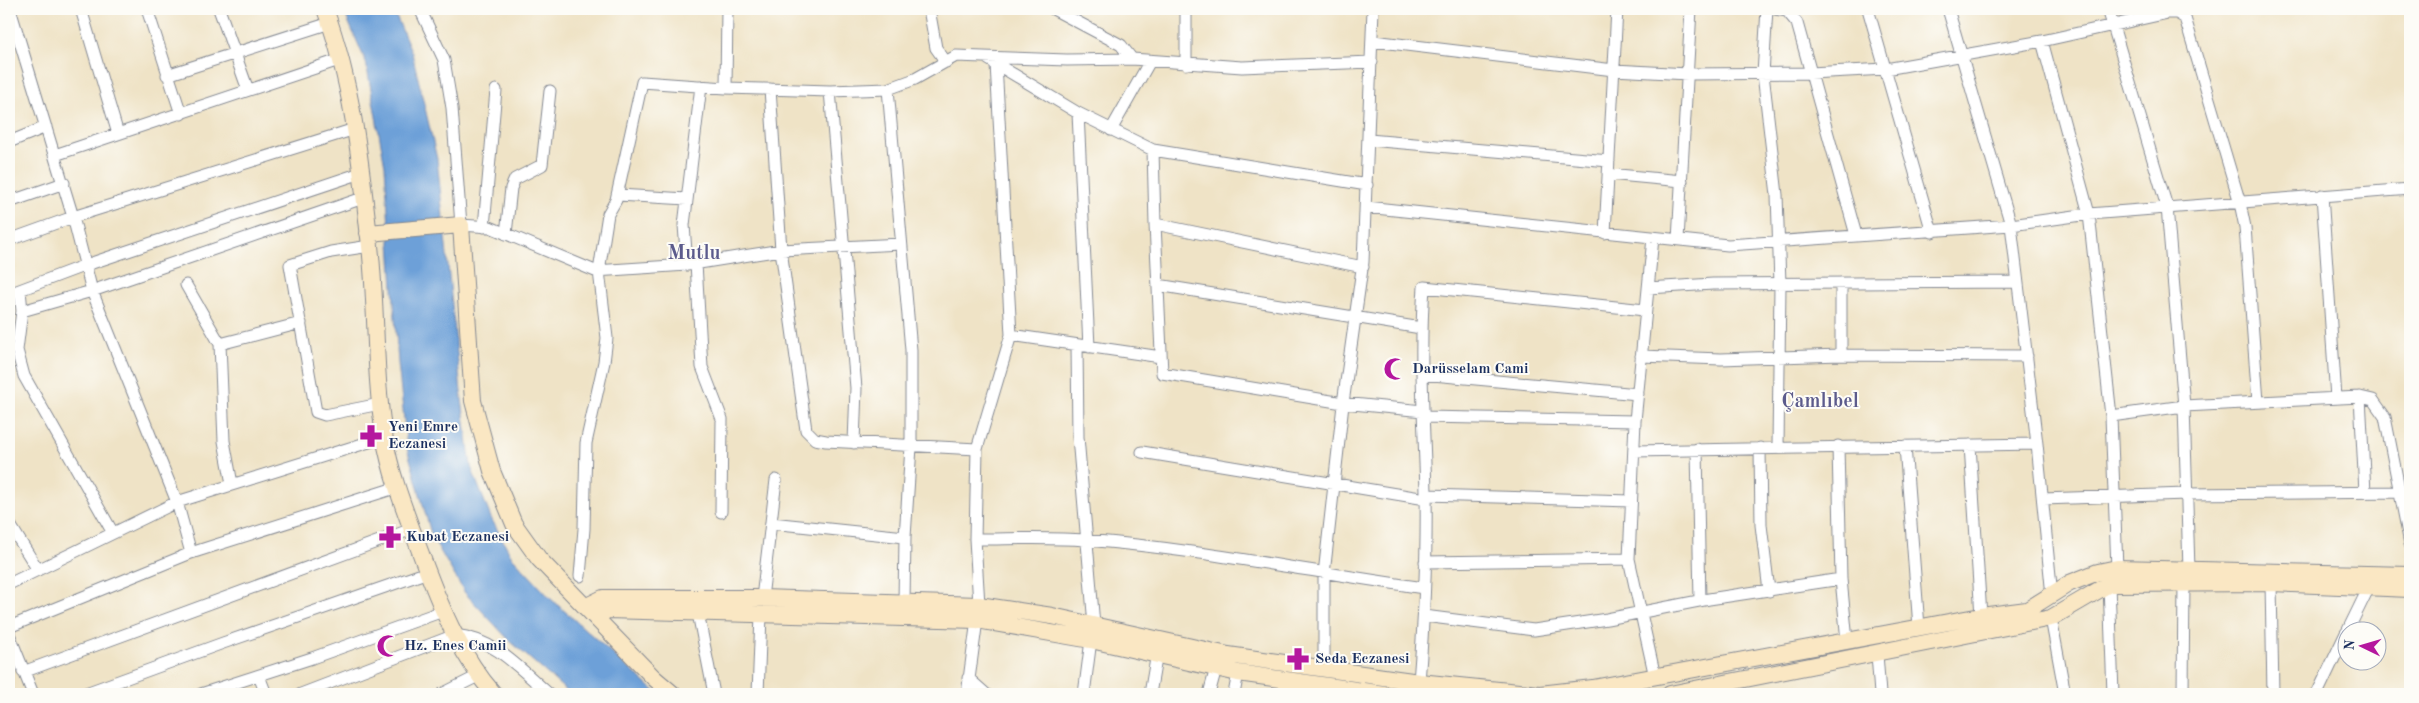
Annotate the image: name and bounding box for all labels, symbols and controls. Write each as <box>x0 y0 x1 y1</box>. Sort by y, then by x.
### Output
district label: Mutlu <box>667 244 721 264</box>
mosque icon: Darüsselam Cami <box>1382 356 1408 382</box>
place label: Darüsselam Cami <box>1412 362 1529 377</box>
district label: Çamlıbel <box>1781 392 1859 412</box>
place label: Yeni Emre Eczanesi <box>388 420 458 452</box>
pharmacy icon: Yeni Emre Eczanesi <box>358 423 384 449</box>
pharmacy icon: Kubat Eczanesi <box>377 524 403 550</box>
place label: Kubat Eczanesi <box>406 530 509 545</box>
north arrow <box>2336 620 2386 670</box>
mosque icon: Hz. Enes Camii <box>375 633 401 659</box>
place label: Hz. Enes Camii <box>404 639 506 654</box>
text: N <box>2343 639 2358 651</box>
pharmacy icon: Seda Eczanesi <box>1285 646 1311 672</box>
place label: Seda Eczanesi <box>1315 652 1409 667</box>

